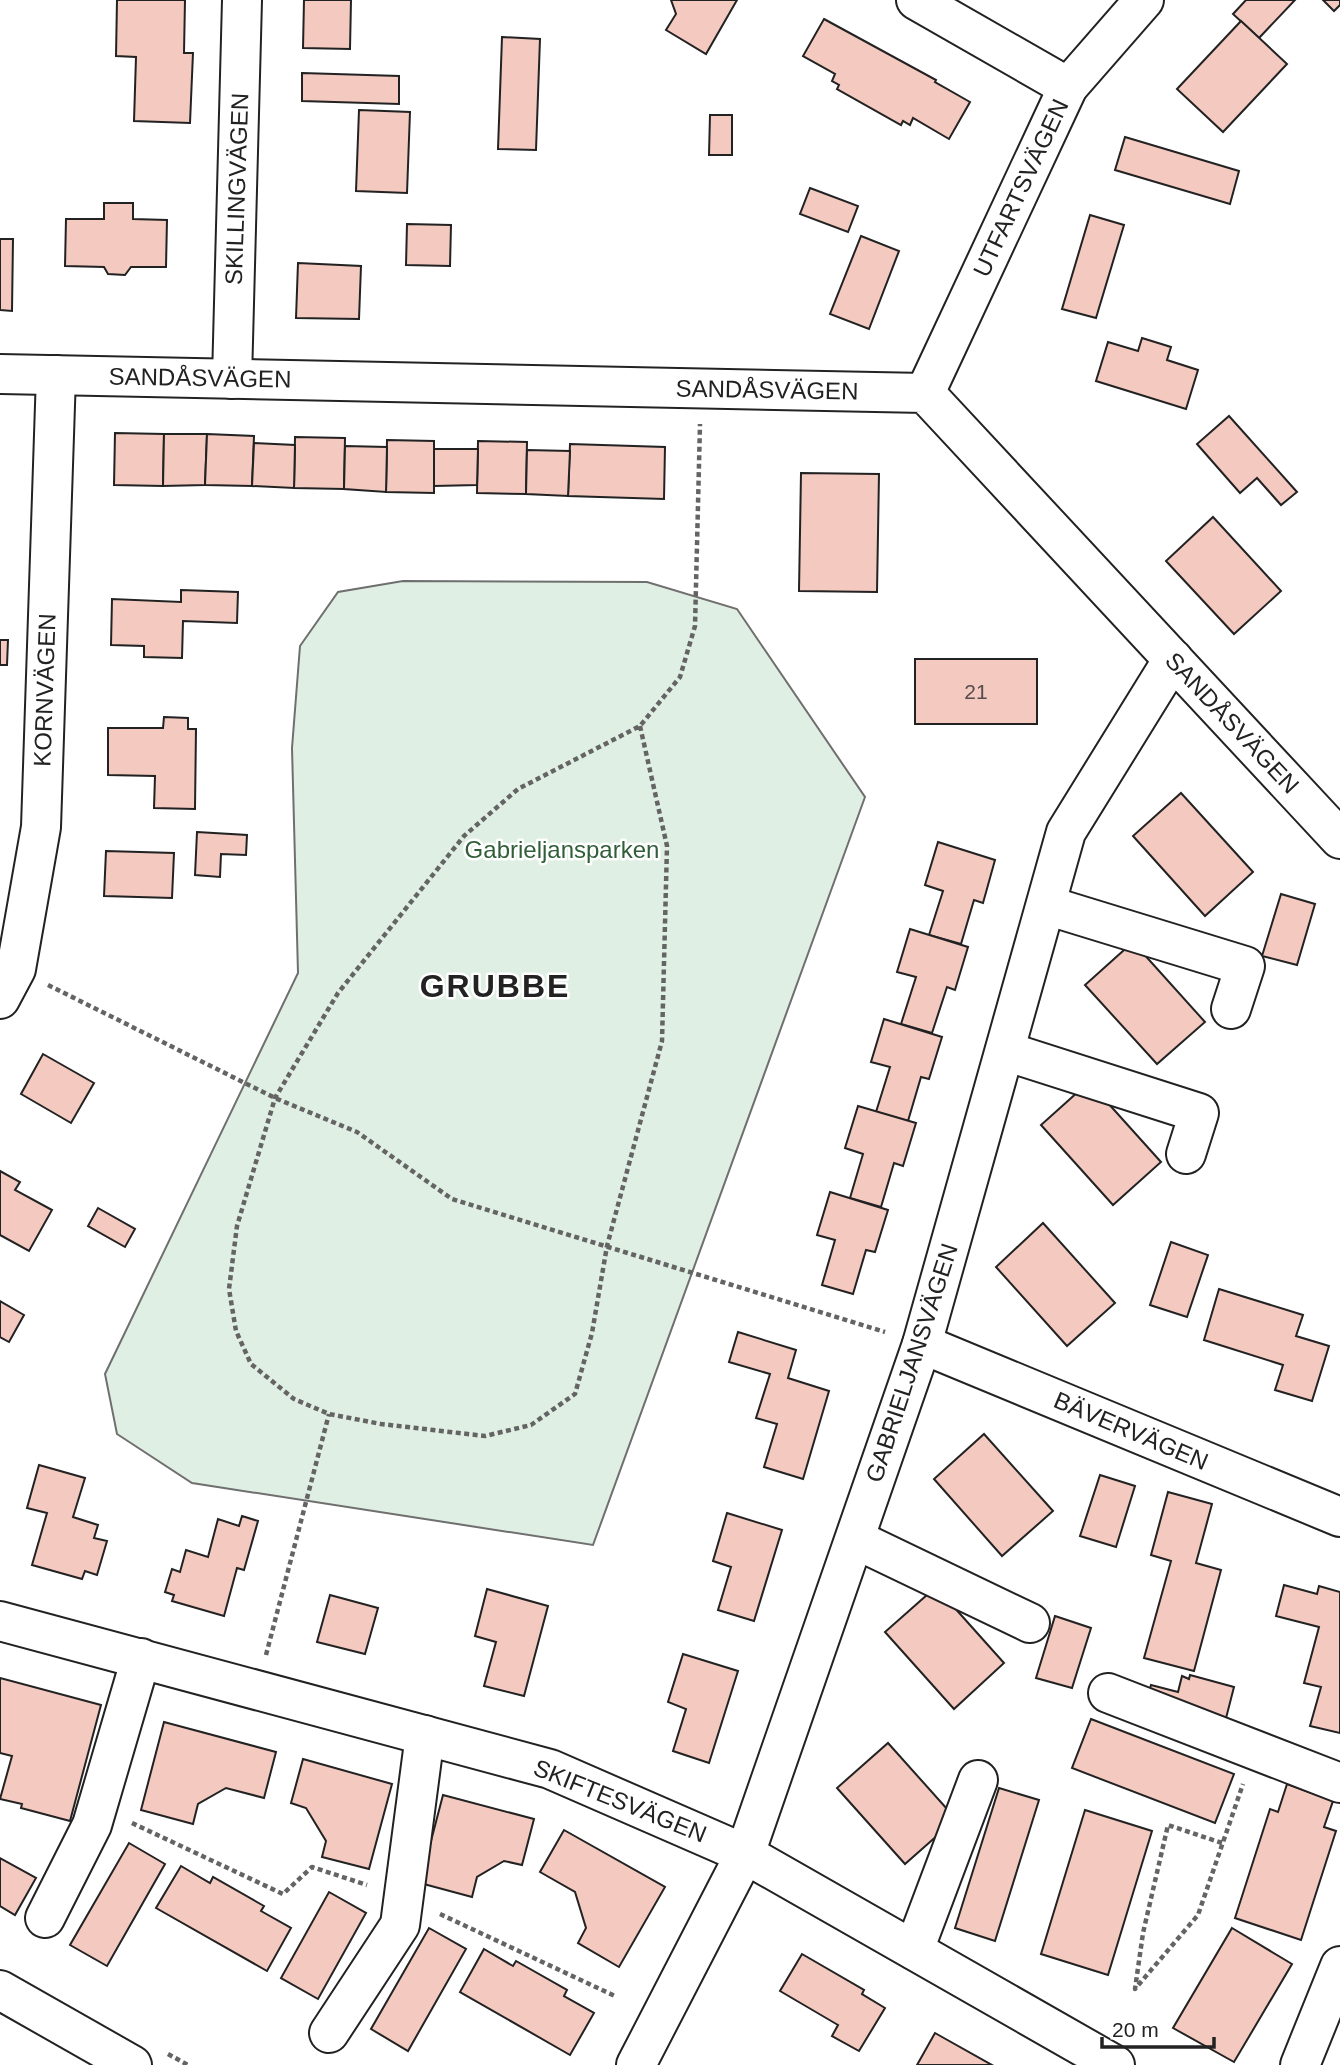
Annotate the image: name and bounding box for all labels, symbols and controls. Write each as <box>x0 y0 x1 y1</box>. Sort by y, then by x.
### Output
street label: SKILLINGVÄGEN <box>220 93 253 285</box>
street label: UTFARTSVÄGEN <box>968 95 1074 281</box>
street label: SANDÅSVÄGEN <box>108 362 292 393</box>
street label: SANDÅSVÄGEN <box>675 374 859 405</box>
street label: KORNVÄGEN <box>28 613 61 767</box>
street label: SANDÅSVÄGEN <box>1160 647 1305 799</box>
house number: 21 <box>964 680 988 703</box>
park label: Gabrieljansparken <box>465 836 659 863</box>
district label: GRUBBE <box>420 968 570 1004</box>
street label: GABRIELJANSVÄGEN <box>860 1240 963 1486</box>
street label: BÄVERVÄGEN <box>1050 1386 1212 1475</box>
street label: SKIFTESVÄGEN <box>530 1754 711 1848</box>
scale bar <box>1102 2006 1214 2050</box>
text: 20 m <box>1112 2018 1159 2041</box>

